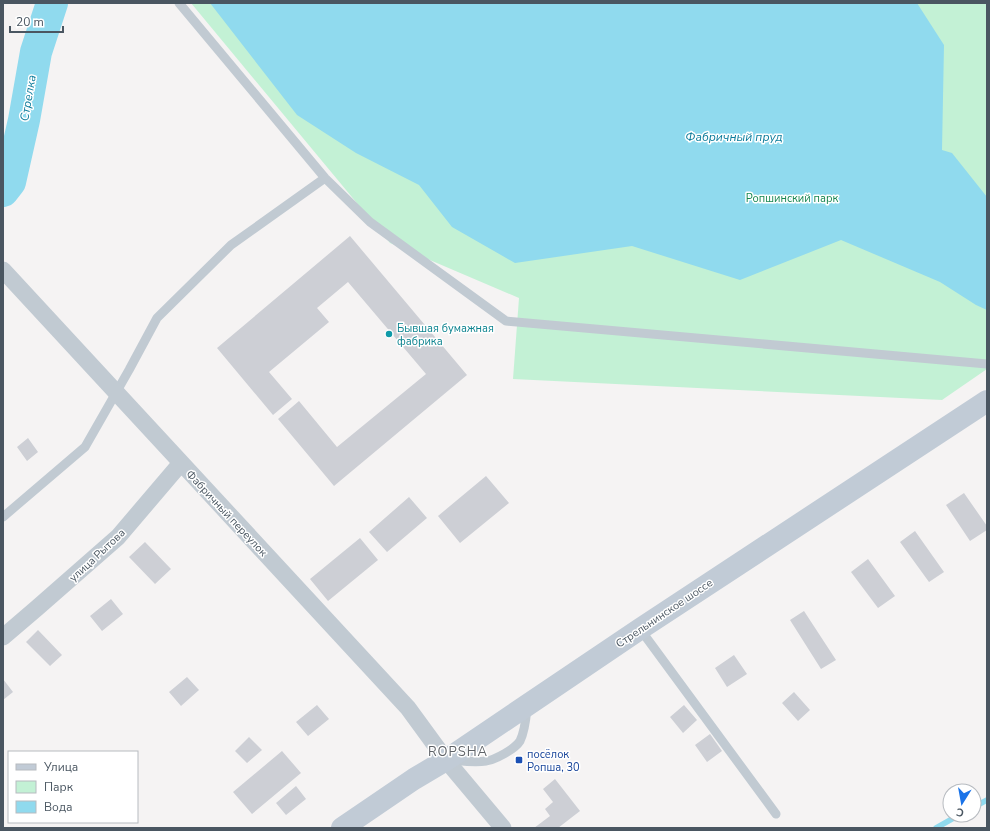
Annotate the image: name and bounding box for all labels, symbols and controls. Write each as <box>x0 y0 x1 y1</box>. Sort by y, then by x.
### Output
scale bar <box>10 8 63 34</box>
text: 20 m <box>16 14 44 30</box>
water label: Стрелка <box>16 74 40 122</box>
water label: Фабричный пруд <box>685 129 783 145</box>
park label: Ропшинский парк <box>746 191 838 206</box>
place label: Бывшая бумажная фабрика <box>397 321 494 349</box>
marker: Бывшая бумажная фабрика <box>384 329 394 339</box>
street label: Фабричный переулок <box>183 467 271 560</box>
street label: улица Рытова <box>66 525 129 585</box>
street label: Стрельнинское шоссе <box>613 575 716 651</box>
district label: ROPSHA <box>428 743 488 761</box>
place label: посёлок Ропша, 30 <box>527 747 580 775</box>
legend <box>8 751 138 823</box>
marker: посёлок Ропша, 30 <box>514 755 524 765</box>
text: Улица <box>43 759 78 775</box>
text: Парк <box>44 779 74 795</box>
north arrow <box>942 783 982 823</box>
text: Вода <box>44 799 72 815</box>
text: С <box>955 804 965 820</box>

